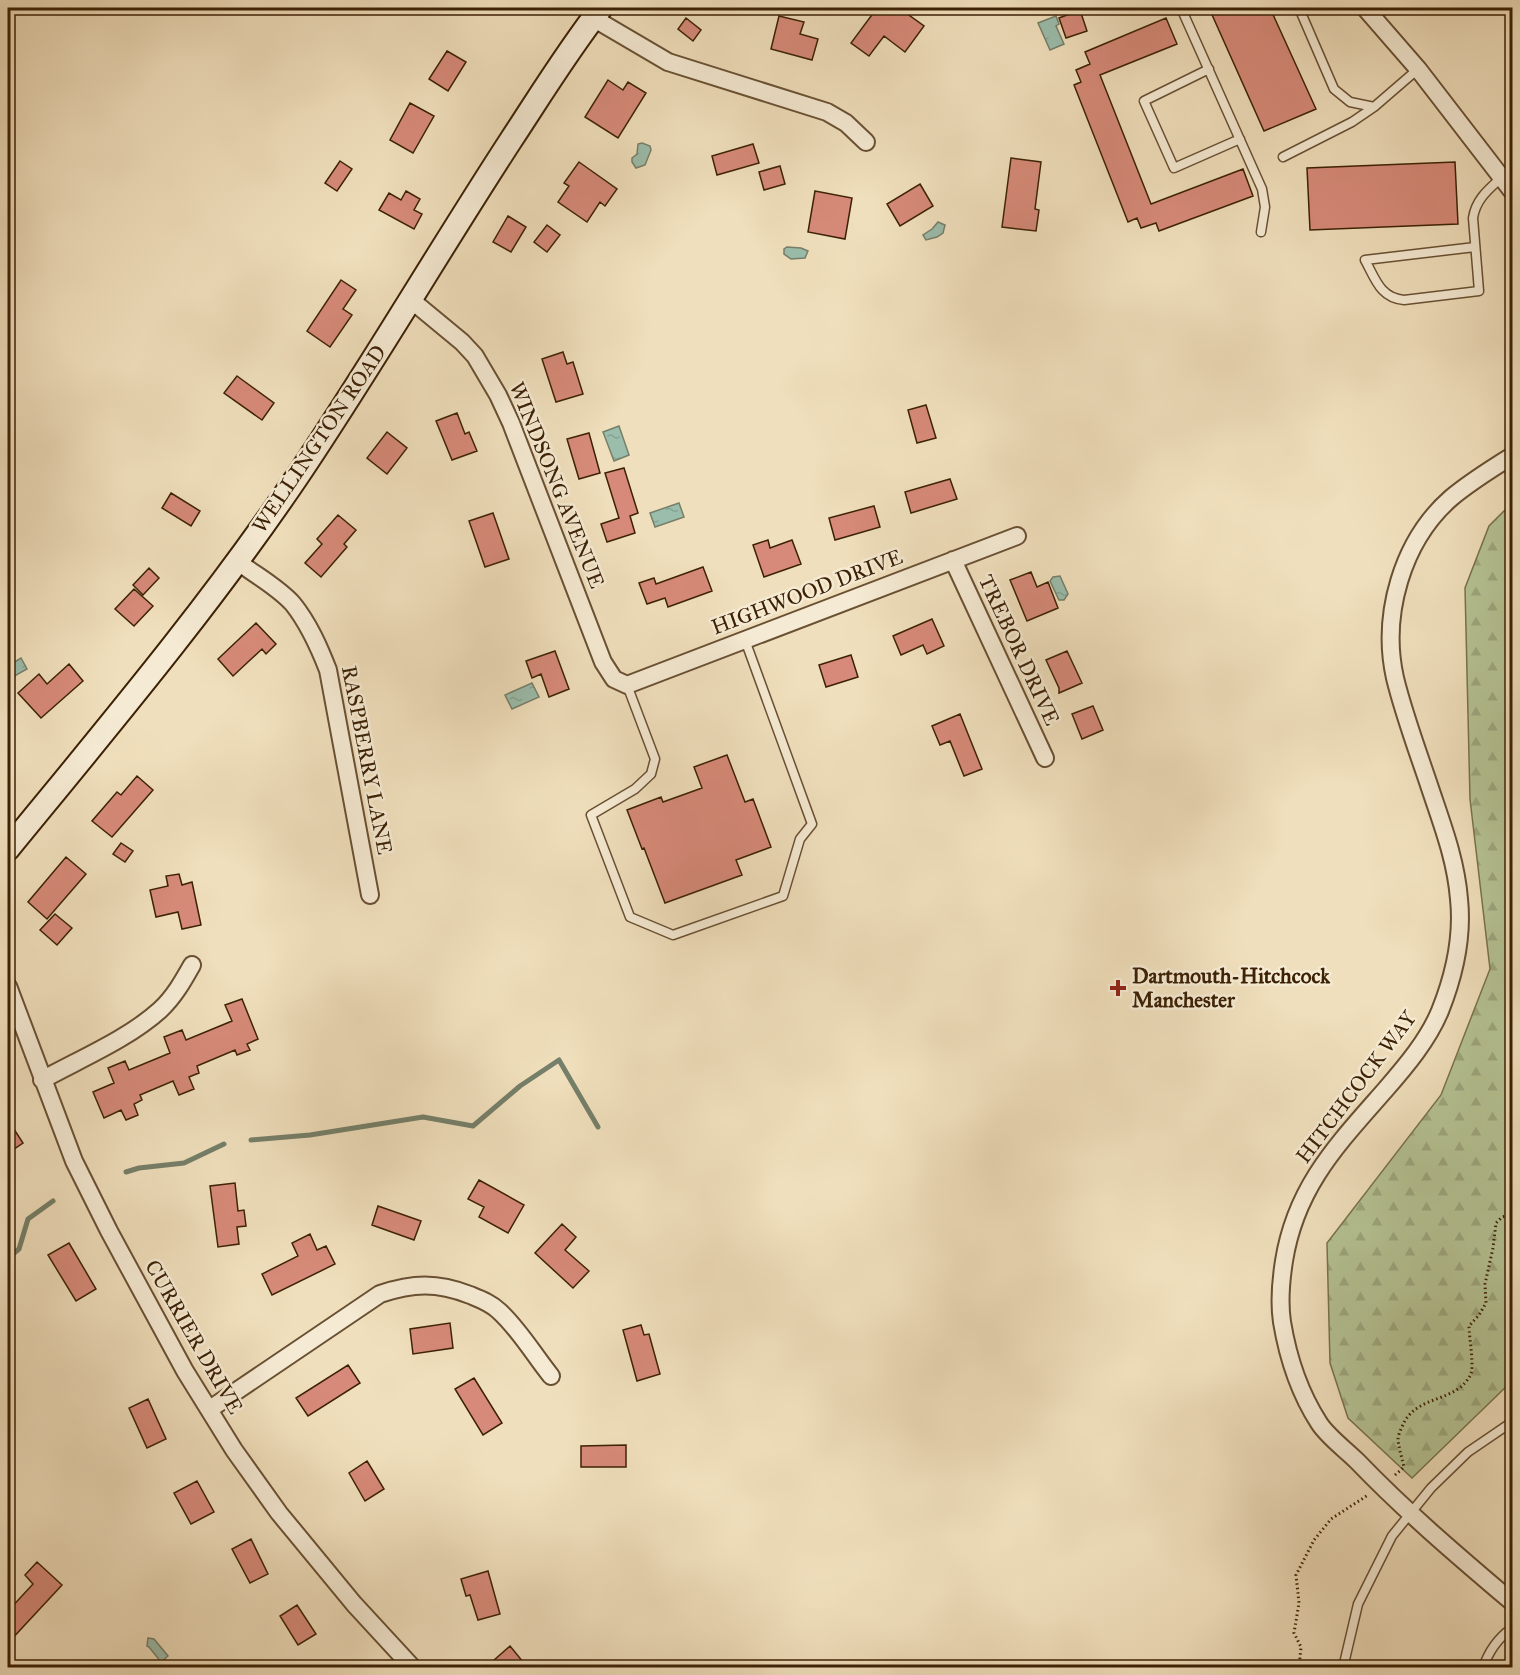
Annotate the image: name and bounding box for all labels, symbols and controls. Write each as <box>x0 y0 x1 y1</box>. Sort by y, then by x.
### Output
street label: WELLINGTON ROAD <box>246 340 392 538</box>
street label: WINDSONG AVENUE <box>504 378 610 592</box>
street label: HIGHWOOD DRIVE <box>708 544 906 640</box>
street label: TREBOR DRIVE <box>973 571 1065 729</box>
street label: RASPBERRY LANE <box>336 663 398 857</box>
place label: Dartmouth-Hitchcock Manchester <box>1132 963 1331 1013</box>
marker: Dartmouth-Hitchcock Manchester <box>1109 979 1127 997</box>
street label: HITCHCOCK WAY <box>1290 1005 1422 1168</box>
street label: CURRIER DRIVE <box>139 1255 249 1419</box>

